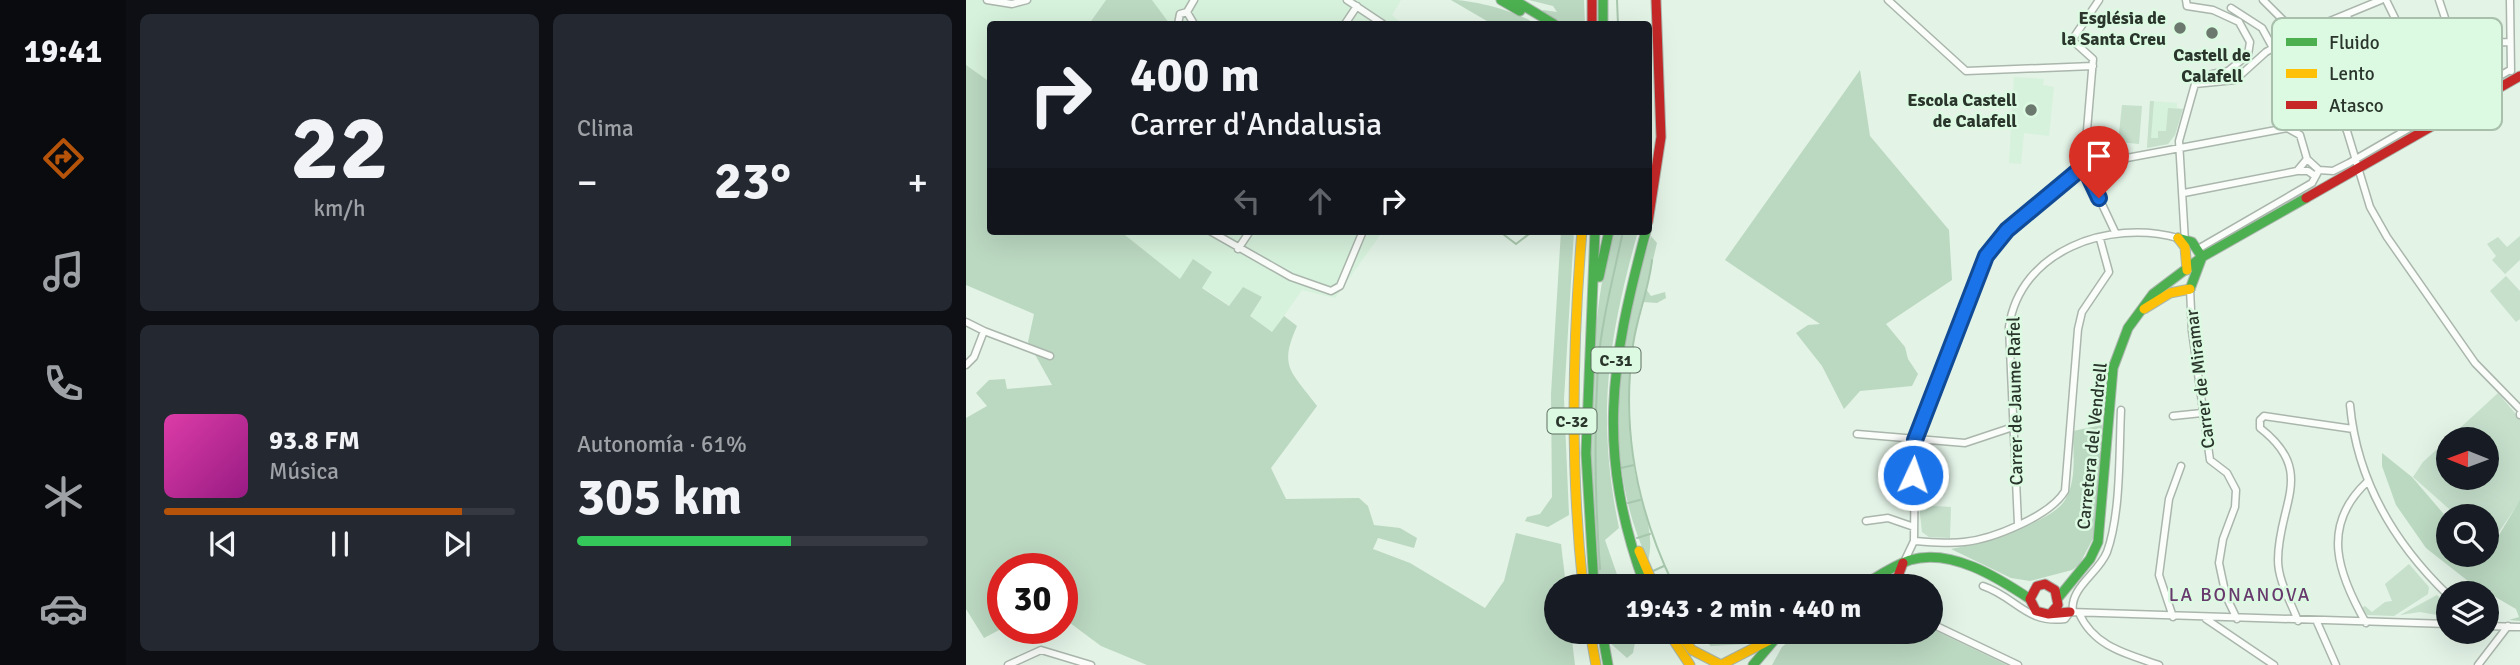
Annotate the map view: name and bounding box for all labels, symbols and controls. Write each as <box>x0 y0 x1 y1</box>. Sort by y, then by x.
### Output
place label: Església de la Santa Creu <box>2061 7 2166 50</box>
legend <box>2272 18 2502 130</box>
marker: Església de la Santa Creu <box>2172 20 2188 36</box>
marker: Castell de Calafell <box>2204 25 2220 41</box>
text: Fluido <box>2329 31 2380 55</box>
text: 19:41 <box>24 32 102 71</box>
place label: Castell de Calafell <box>2173 44 2251 87</box>
text: 400 m <box>1130 45 1260 105</box>
icon: right <box>1015 49 1106 140</box>
text: Lento <box>2329 62 2375 86</box>
place label: Escola Castell de Calafell <box>1907 89 2017 132</box>
text: 22 <box>290 92 389 205</box>
text: Atasco <box>2329 94 2384 118</box>
marker: Escola Castell de Calafell <box>2023 102 2039 118</box>
text: Carrer d'Andalusia <box>1130 105 1382 144</box>
text: Clima <box>577 114 634 143</box>
pin <box>2069 126 2129 198</box>
icon: directions <box>39 134 88 183</box>
icon: arrive <box>2080 137 2118 175</box>
text: 23° <box>714 149 791 213</box>
text: − <box>577 159 598 206</box>
text: + <box>907 159 928 206</box>
icon: left <box>1228 182 1266 220</box>
icon: ahead <box>1301 182 1339 220</box>
icon: right <box>1374 182 1412 220</box>
text: km/h <box>313 194 366 223</box>
icon: music <box>39 247 88 296</box>
street label: Carrer de Miramar <box>2181 308 2219 450</box>
street label: Carrer de Jaume Rafel <box>2003 316 2027 486</box>
road number: C-31 <box>1592 348 1640 372</box>
icon: phone <box>39 359 88 408</box>
street label: Carretera del Vendrell <box>2072 361 2112 531</box>
road number: C-32 <box>1548 408 1596 434</box>
text: 93.8 FM <box>269 425 360 457</box>
north arrow <box>2436 427 2499 490</box>
map controls <box>2436 427 2499 644</box>
text: Autonomía · 61% <box>577 430 747 459</box>
position arrow <box>1876 438 1950 512</box>
text: Música <box>269 457 339 486</box>
text: 305 km <box>577 465 742 529</box>
icon: climate <box>39 472 88 521</box>
button: search <box>2436 504 2499 567</box>
icon: previous <box>204 525 242 563</box>
icon: pause <box>321 525 359 563</box>
icon: next <box>438 525 476 563</box>
speed limit sign: 30 <box>987 553 1078 644</box>
button: layers <box>2436 581 2499 644</box>
district label: LA BONANOVA <box>2169 583 2311 607</box>
icon: car <box>39 584 88 633</box>
text: 19:43 · 2 min · 440 m <box>1626 593 1861 625</box>

